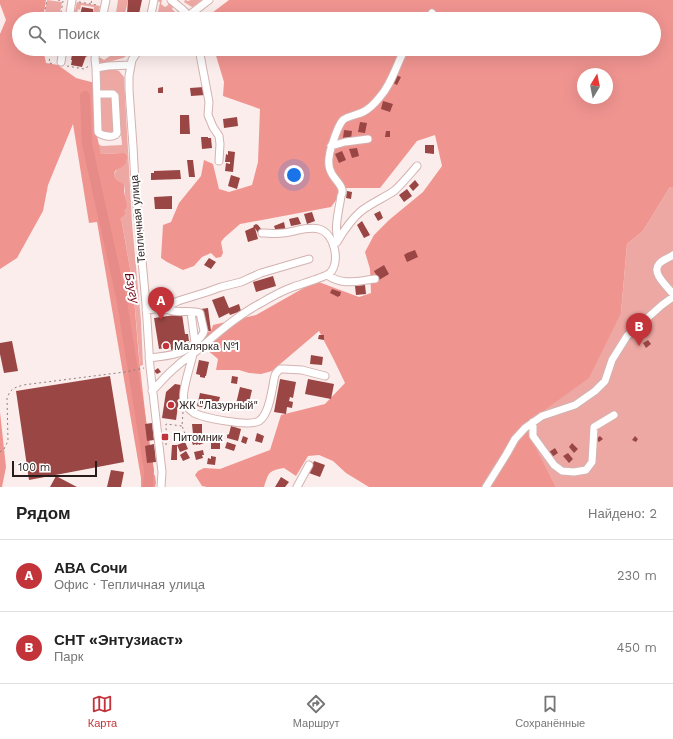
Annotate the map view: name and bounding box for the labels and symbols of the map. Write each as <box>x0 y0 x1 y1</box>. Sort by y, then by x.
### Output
north arrow <box>577 68 613 104</box>
your location <box>284 165 304 185</box>
street label: Тепличная улица <box>128 173 148 264</box>
water label: Бзугу <box>122 271 142 306</box>
pin: A <box>148 287 174 320</box>
pin: B <box>626 313 652 346</box>
place label: Малярка №1 <box>174 340 239 353</box>
marker: Малярка №1 <box>161 341 171 351</box>
place label: ЖК "Лазурный" <box>179 399 258 412</box>
marker: ЖК "Лазурный" <box>166 400 176 410</box>
place label: Питомник <box>173 431 223 444</box>
marker: Питомник <box>160 432 170 442</box>
scale bar <box>12 459 97 478</box>

